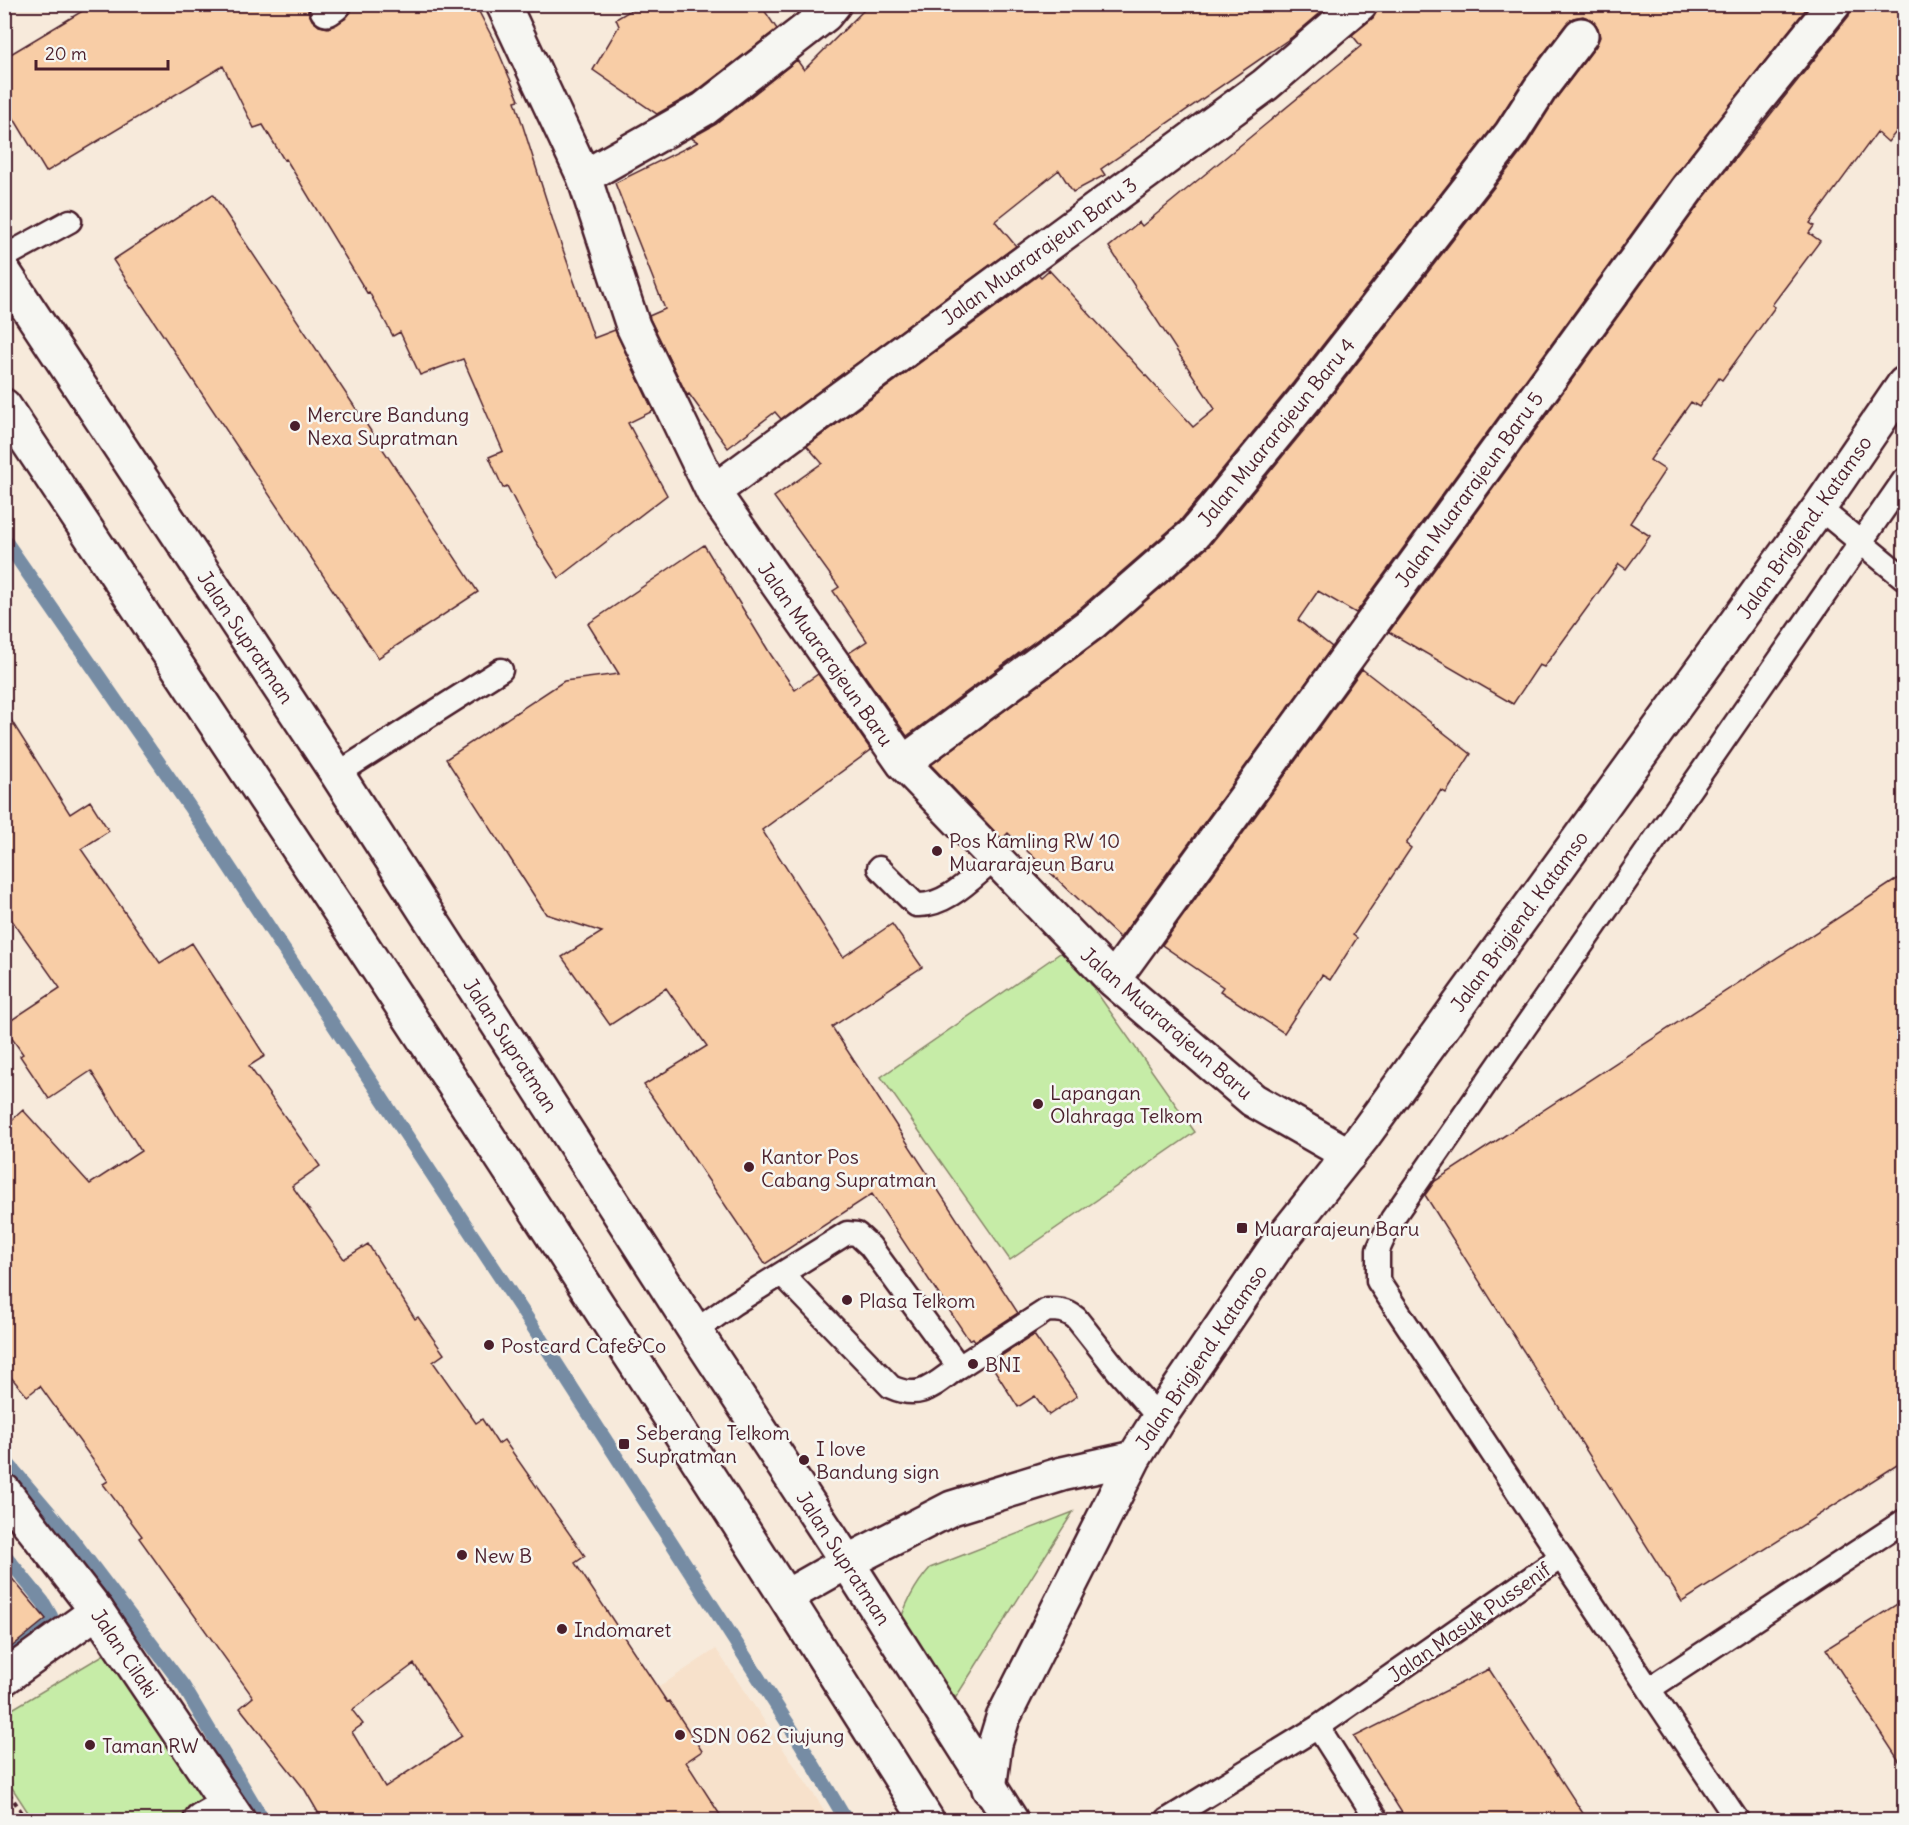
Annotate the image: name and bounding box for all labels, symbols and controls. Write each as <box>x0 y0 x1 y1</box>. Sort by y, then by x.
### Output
scale bar <box>36 33 168 71</box>
text: 20 m <box>45 42 87 65</box>
street label: Jalan Muararajeun Baru 3 <box>936 172 1142 330</box>
street label: Jalan Muararajeun Baru 4 <box>1192 333 1360 531</box>
street label: Jalan Muararajeun Baru 5 <box>1390 386 1548 592</box>
place label: Mercure Bandung Nexa Supratman <box>307 402 469 450</box>
marker: Mercure Bandung Nexa Supratman <box>288 419 302 433</box>
street label: Jalan Brigjend. Katamso <box>1731 431 1877 623</box>
street label: Jalan Muararajeun Baru <box>753 557 899 751</box>
street label: Jalan Supratman <box>192 566 300 708</box>
street label: Jalan Brigjend. Katamso <box>1445 826 1593 1016</box>
place label: Pos Kamling RW 10 Muararajeun Baru <box>949 828 1120 876</box>
marker: Pos Kamling RW 10 Muararajeun Baru <box>930 844 944 858</box>
street label: Jalan Muararajeun Baru <box>1076 942 1258 1104</box>
street label: Jalan Supratman <box>458 973 564 1117</box>
place label: Lapangan Olahraga Telkom <box>1050 1080 1203 1128</box>
marker: Lapangan Olahraga Telkom <box>1031 1097 1045 1111</box>
place label: Kantor Pos Cabang Supratman <box>761 1144 936 1192</box>
marker: Kantor Pos Cabang Supratman <box>742 1160 756 1174</box>
place label: Muararajeun Baru <box>1254 1216 1419 1241</box>
marker: Muararajeun Baru <box>1235 1221 1249 1235</box>
street label: Jalan Brigjend. Katamso <box>1130 1260 1272 1454</box>
place label: Plasa Telkom <box>859 1288 975 1313</box>
marker: Plasa Telkom <box>840 1293 854 1307</box>
place label: Postcard Cafe&Co <box>501 1333 666 1358</box>
marker: Postcard Cafe&Co <box>482 1338 496 1352</box>
place label: BNI <box>985 1352 1021 1377</box>
marker: BNI <box>966 1357 980 1371</box>
place label: Seberang Telkom Supratman <box>636 1420 790 1468</box>
place label: I love Bandung sign <box>816 1436 939 1484</box>
marker: Seberang Telkom Supratman <box>617 1437 631 1451</box>
marker: I love Bandung sign <box>797 1453 811 1467</box>
street label: Jalan Supratman <box>791 1486 897 1630</box>
place label: New B <box>474 1543 532 1568</box>
marker: New B <box>455 1548 469 1562</box>
street label: Jalan Masuk Pussenif <box>1383 1556 1555 1687</box>
street label: Jalan Cilaki <box>86 1604 164 1702</box>
place label: Indomaret <box>574 1617 671 1642</box>
marker: Indomaret <box>555 1622 569 1636</box>
place label: SDN 062 Ciujung <box>692 1723 845 1748</box>
marker: SDN 062 Ciujung <box>673 1728 687 1742</box>
place label: Taman RW <box>102 1733 199 1758</box>
marker: Taman RW <box>83 1738 97 1752</box>

